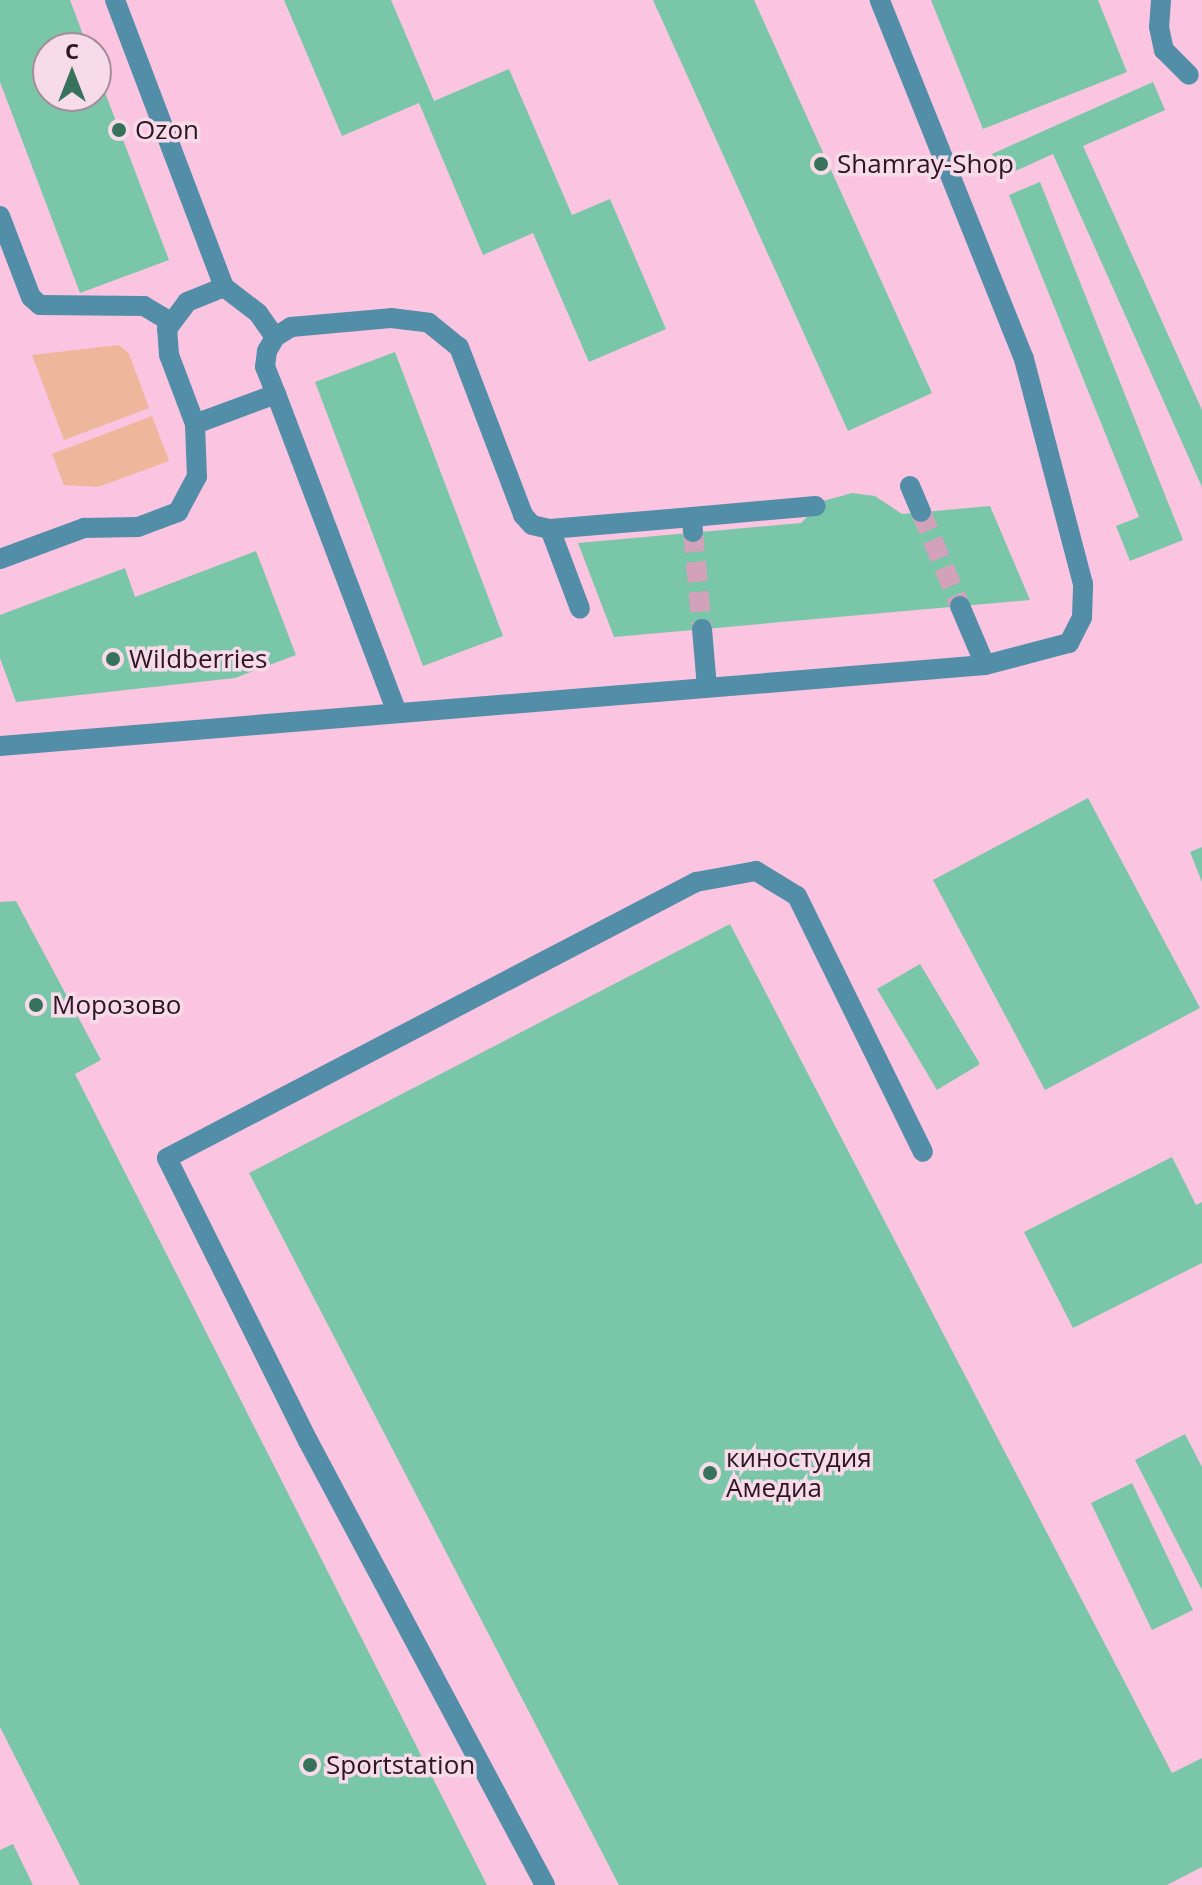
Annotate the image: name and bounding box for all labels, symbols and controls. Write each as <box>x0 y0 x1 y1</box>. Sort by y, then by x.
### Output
north arrow <box>32 32 112 112</box>
text: С <box>65 35 79 65</box>
place label: Ozon <box>135 114 199 146</box>
marker: Ozon <box>110 121 128 139</box>
place label: Shamray-Shop <box>837 148 1014 180</box>
marker: Shamray-Shop <box>812 155 830 173</box>
place label: Wildberries <box>129 643 267 675</box>
marker: Wildberries <box>104 650 122 668</box>
place label: Морозово <box>52 989 181 1021</box>
marker: Морозово <box>27 996 45 1014</box>
place label: киностудия Амедиа <box>726 1442 872 1504</box>
marker: киностудия Амедиа <box>701 1464 719 1482</box>
place label: Sportstation <box>326 1749 475 1781</box>
marker: Sportstation <box>301 1756 319 1774</box>

